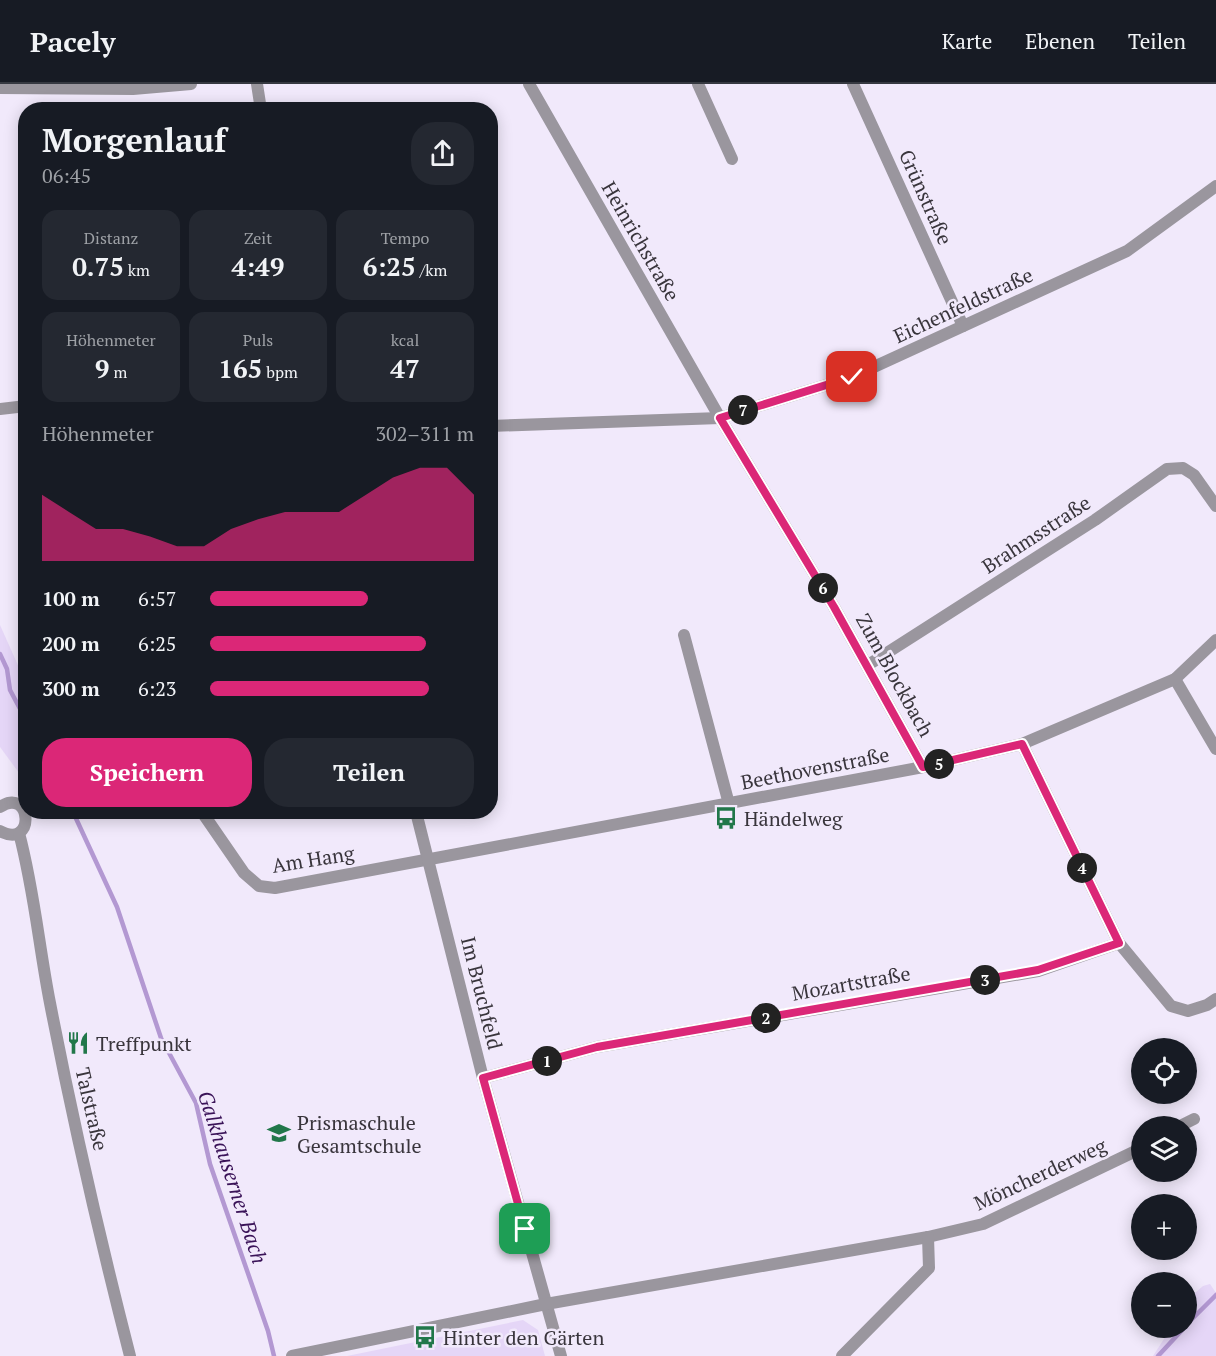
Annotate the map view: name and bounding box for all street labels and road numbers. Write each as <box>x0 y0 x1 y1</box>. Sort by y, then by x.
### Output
street label: Grünstraße <box>893 145 959 249</box>
street label: Heinrichstraße <box>596 176 686 306</box>
street label: Eichenfeldstraße <box>889 261 1037 349</box>
street label: Brahmsstraße <box>976 489 1096 579</box>
street label: Zum Blockbach <box>850 609 940 742</box>
street label: Beethovenstraße <box>738 740 892 796</box>
street label: Am Hang <box>270 839 356 879</box>
street label: Im Bruchfeld <box>455 934 509 1052</box>
street label: Mozartstraße <box>790 959 912 1007</box>
street label: Talstraße <box>69 1065 115 1153</box>
street label: Möncherderweg <box>969 1131 1111 1216</box>

